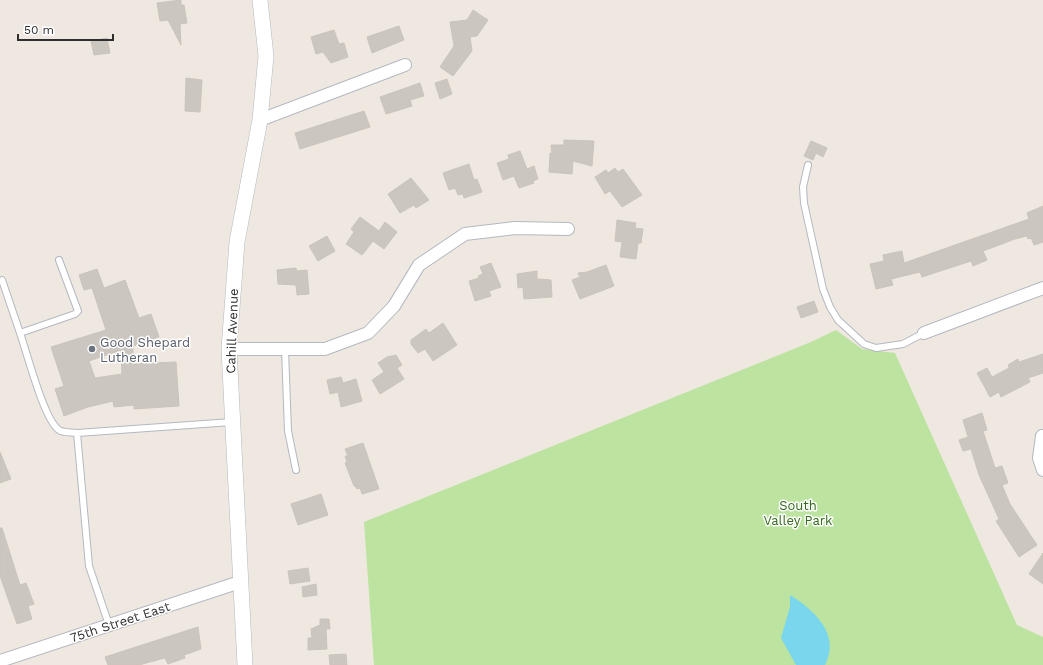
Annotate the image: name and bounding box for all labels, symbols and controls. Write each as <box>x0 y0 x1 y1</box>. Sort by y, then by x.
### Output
scale bar <box>18 16 113 42</box>
text: 50 m <box>24 23 54 37</box>
street label: Cahill Avenue <box>223 288 241 374</box>
place label: Good Shepard Lutheran <box>100 335 190 365</box>
marker: Good Shepard Lutheran <box>87 344 97 354</box>
park label: South Valley Park <box>764 498 833 528</box>
street label: 75th Street East <box>68 599 172 645</box>

